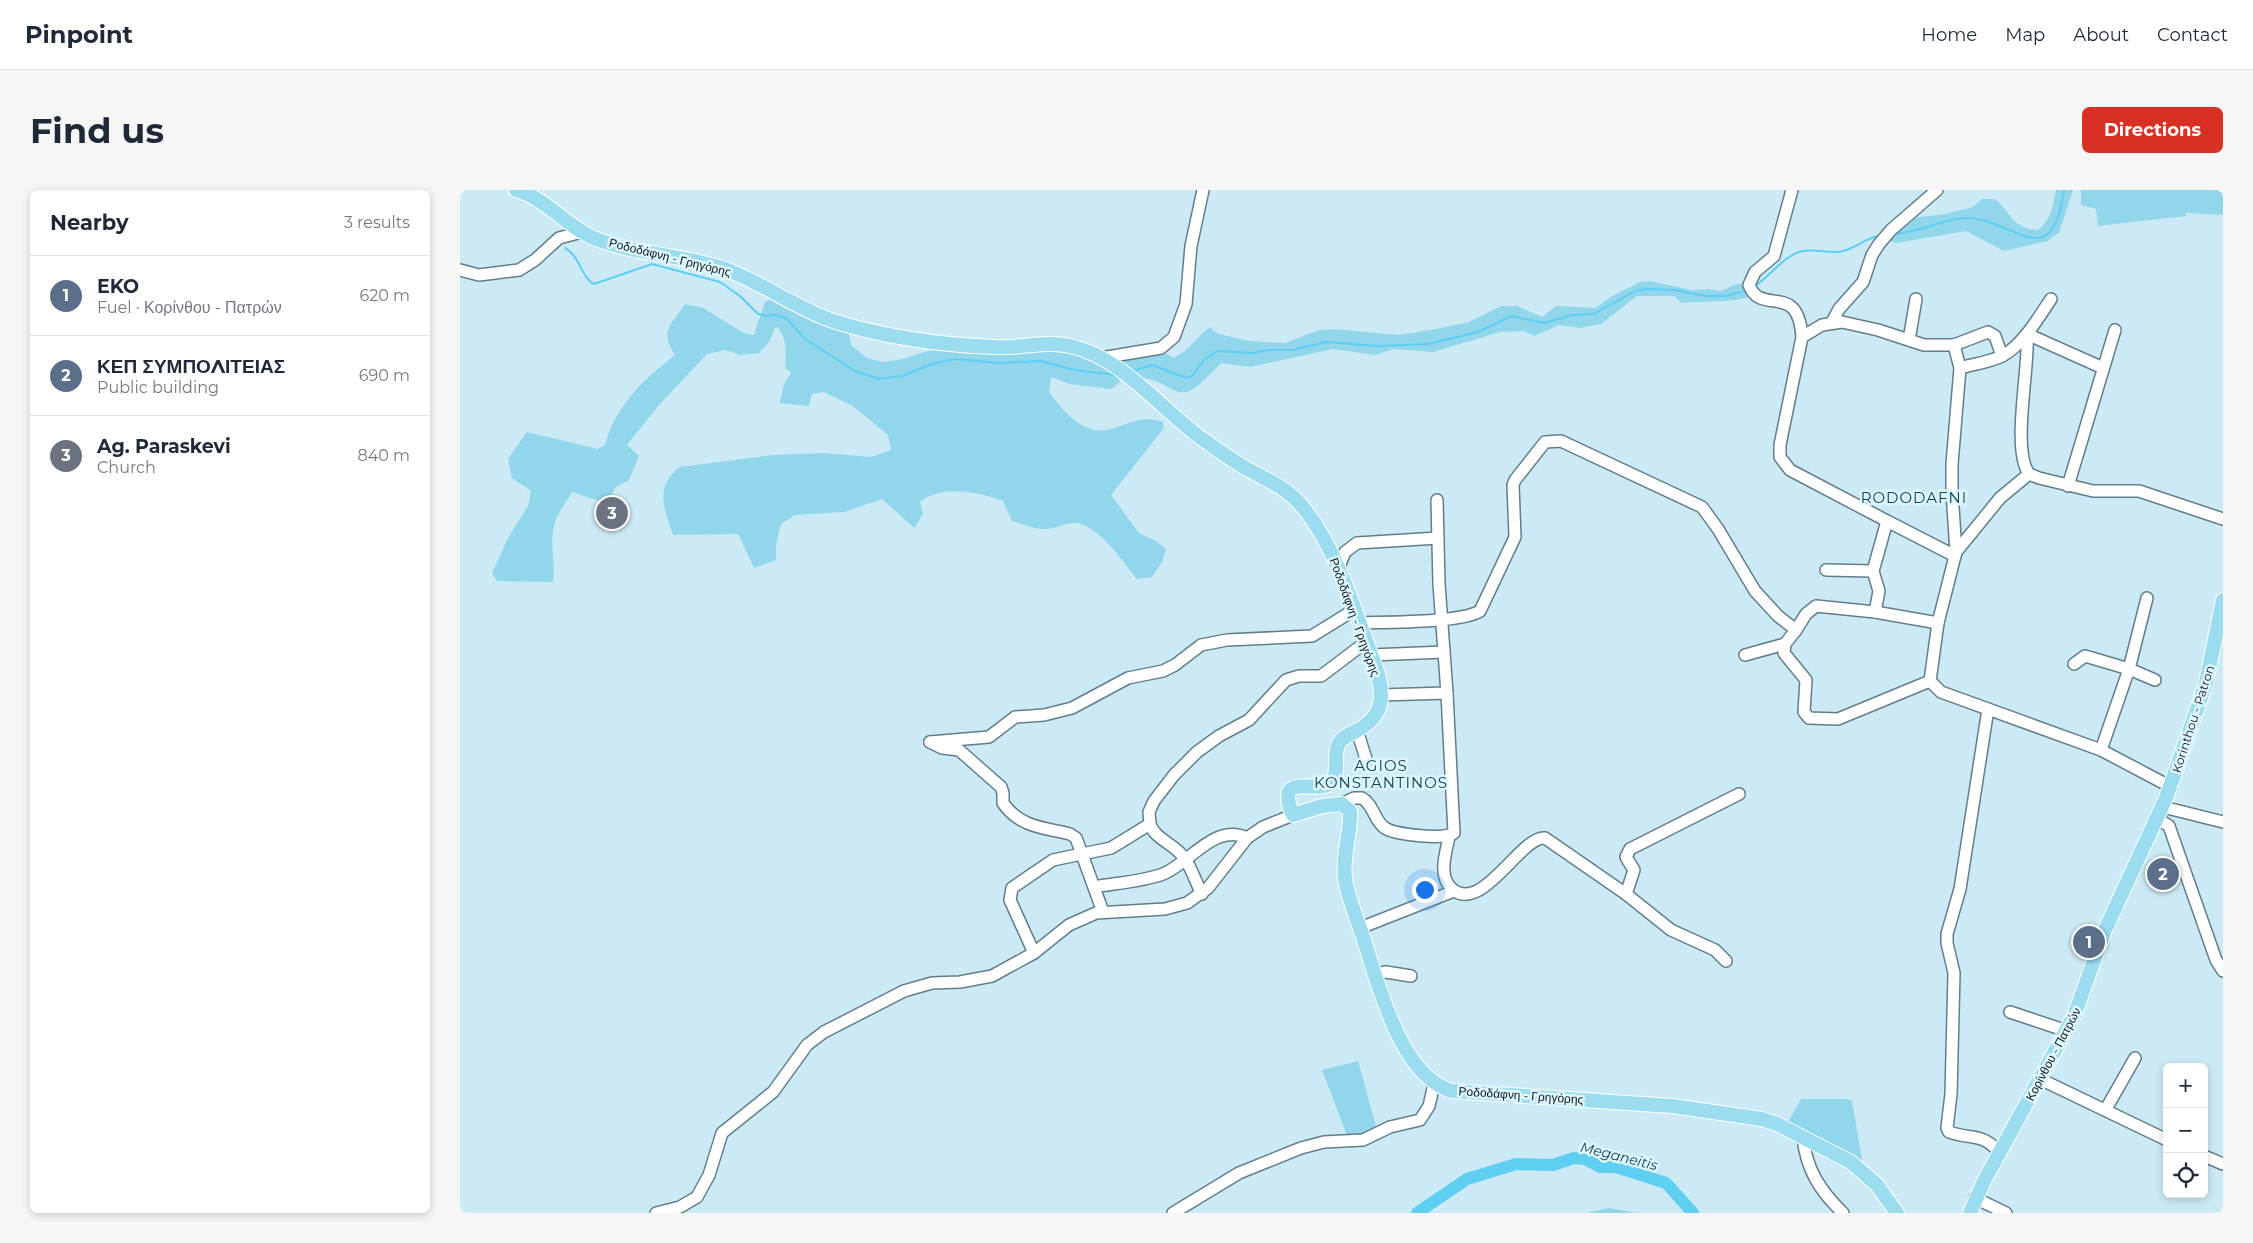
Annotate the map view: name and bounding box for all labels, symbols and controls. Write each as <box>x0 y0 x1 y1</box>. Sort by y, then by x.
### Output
text: Pinpoint <box>25 20 133 49</box>
text: Home <box>1921 24 1977 46</box>
text: Map <box>2005 24 2045 46</box>
text: About <box>2073 24 2129 46</box>
text: Contact <box>2157 24 2228 46</box>
button: Directions <box>2082 107 2223 153</box>
text: Find us <box>30 109 164 152</box>
text: Nearby <box>50 210 129 235</box>
text: 3 results <box>344 213 410 232</box>
street label: Ροδοδάφνη - Γρηγόρης <box>608 235 733 279</box>
text: EKO <box>97 275 139 298</box>
text: 1 <box>63 286 69 305</box>
text: 620 m <box>359 286 410 305</box>
text: Fuel · Κορίνθου - Πατρών <box>97 298 282 317</box>
text: ΚΕΠ ΣΥΜΠΟΛΙΤΕΙΑΣ <box>97 355 285 378</box>
text: 2 <box>61 366 71 385</box>
text: 690 m <box>359 366 410 385</box>
text: Public building <box>97 378 219 397</box>
text: Ag. Paraskevi <box>97 435 231 458</box>
text: 3 <box>61 446 71 465</box>
text: 840 m <box>357 446 410 465</box>
text: Church <box>97 458 156 477</box>
district label: RODODAFNI <box>1861 488 1967 507</box>
pin: 3 <box>596 494 628 532</box>
street label: Ροδοδάφνη - Γρηγόρης <box>1327 556 1384 679</box>
street label: Korinthou - Patron <box>2169 663 2217 775</box>
district label: AGIOS KONSTANTINOS <box>1314 756 1448 792</box>
pin: 2 <box>2147 855 2179 893</box>
your location <box>1412 877 1438 903</box>
pin: 1 <box>2073 923 2105 961</box>
street label: Κορίνθου - Πατρών <box>2022 1005 2084 1103</box>
map controls <box>2163 1063 2208 1198</box>
button: + <box>2163 1063 2208 1108</box>
street label: Ροδοδάφνη - Γρηγόρης <box>1458 1083 1584 1107</box>
button: − <box>2163 1108 2208 1153</box>
water label: Meganeitis <box>1579 1138 1660 1174</box>
button: locate <box>2163 1153 2208 1198</box>

